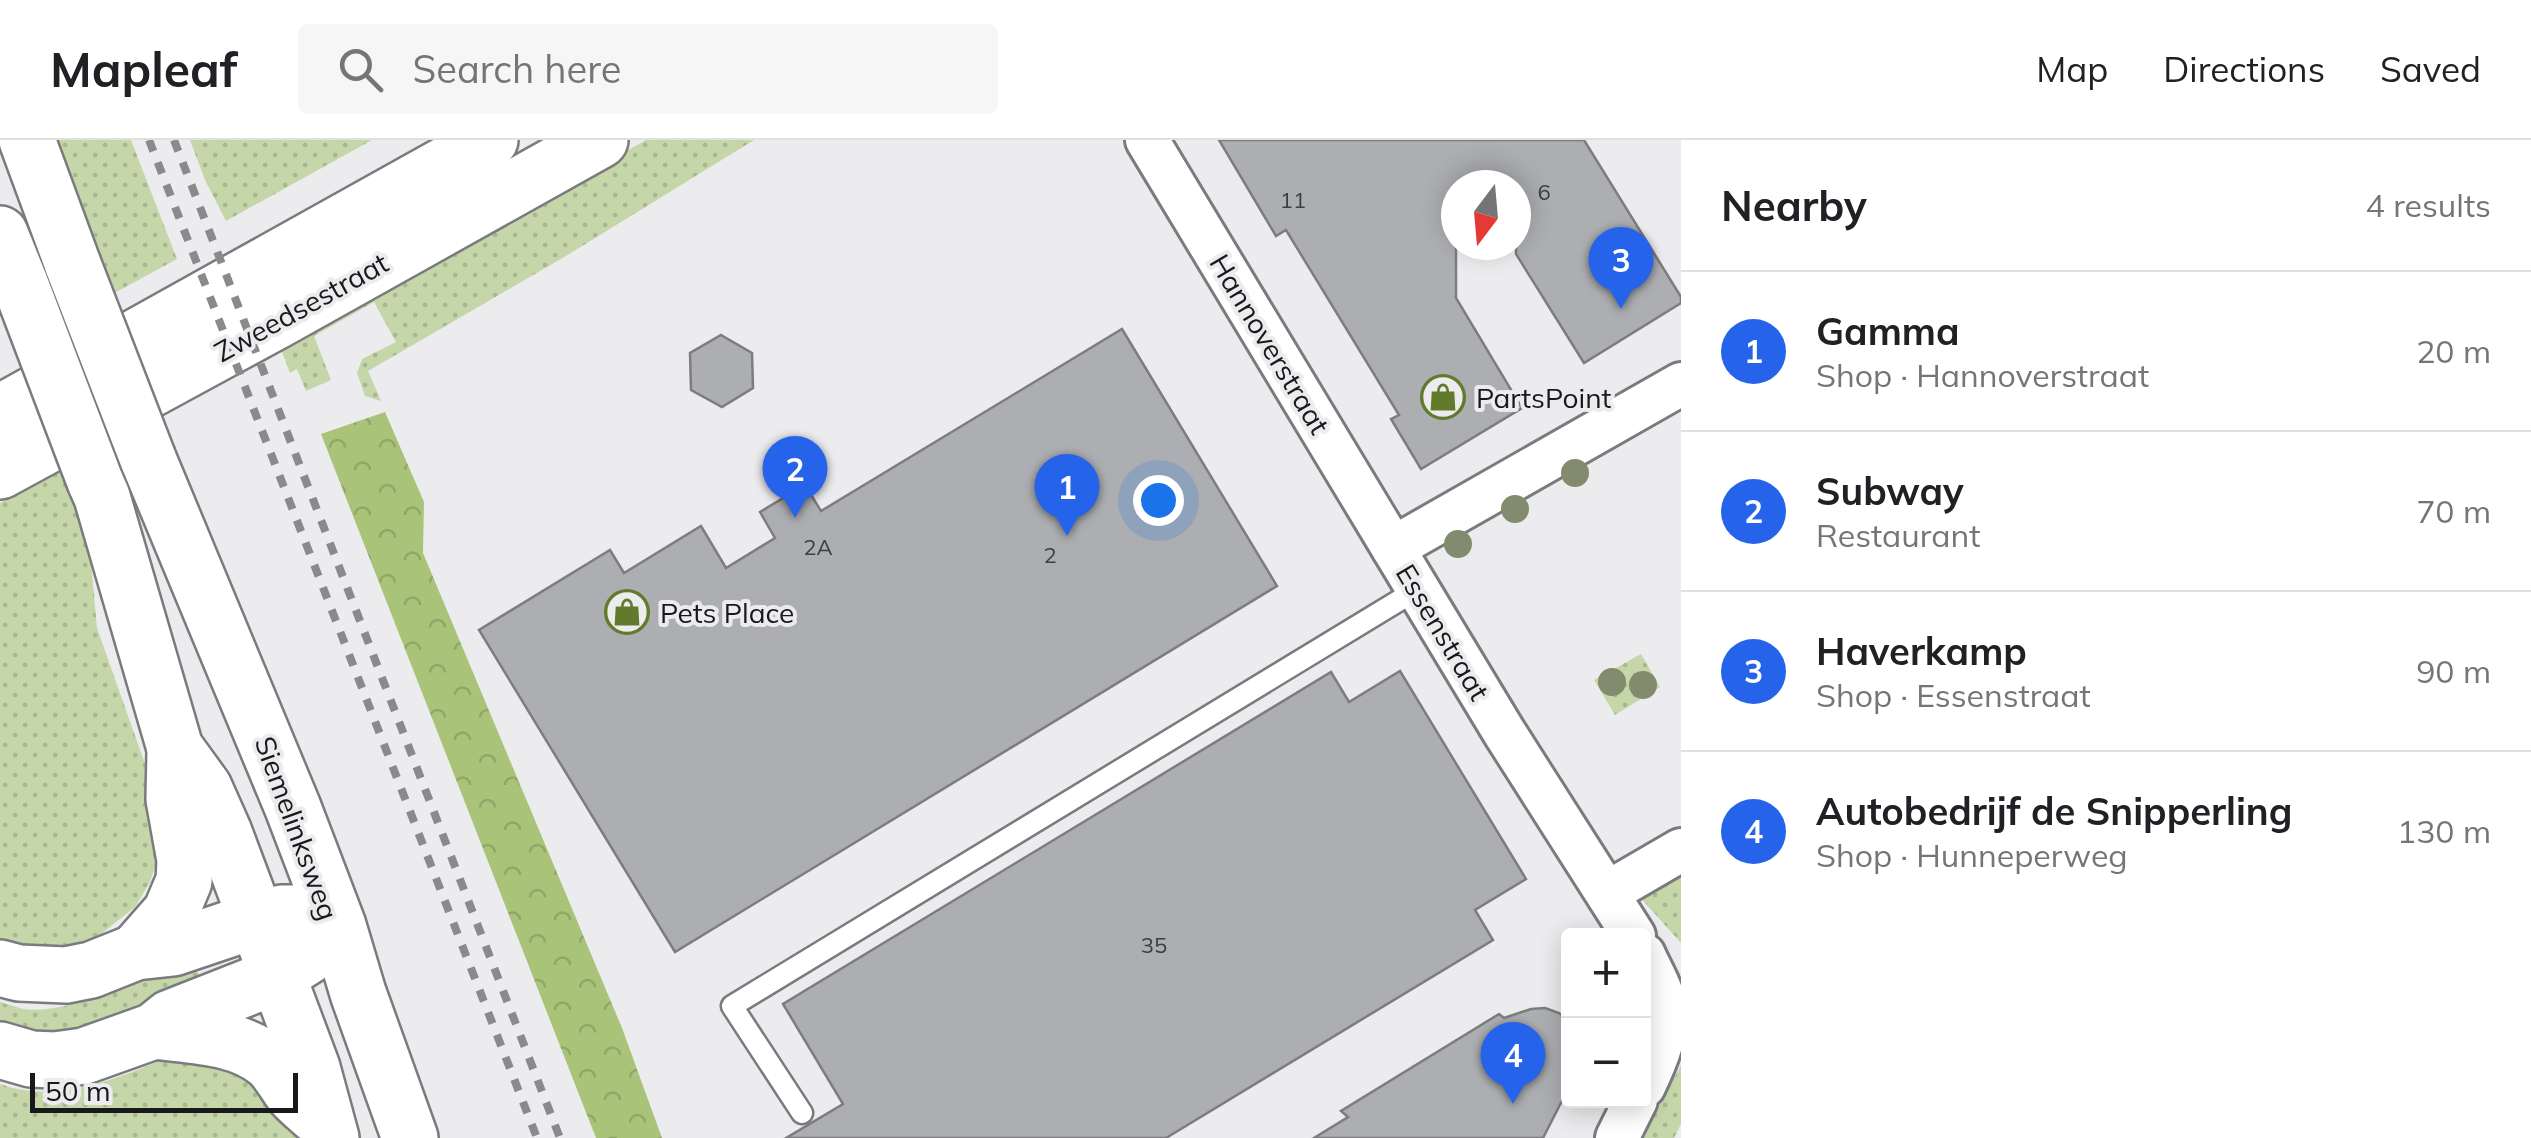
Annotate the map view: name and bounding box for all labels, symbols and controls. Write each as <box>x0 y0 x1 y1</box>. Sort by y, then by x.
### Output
search box <box>298 24 998 114</box>
text: Mapleaf <box>50 39 238 99</box>
icon: search <box>333 42 388 97</box>
text: Search here <box>413 45 621 93</box>
text: Map <box>2036 47 2108 91</box>
text: Directions <box>2163 47 2325 91</box>
text: Saved <box>2380 47 2481 91</box>
north arrow <box>1441 170 1531 260</box>
house number: 6 <box>1537 178 1551 206</box>
text: Nearby <box>1721 179 1867 232</box>
text: 4 results <box>2366 185 2491 225</box>
house number: 11 <box>1280 186 1306 214</box>
pin: 3 <box>1588 226 1654 309</box>
street label: Zweedsestraat <box>208 245 394 369</box>
street label: Hannoverstraat <box>1203 248 1338 440</box>
text: Gamma <box>1816 307 1960 355</box>
text: 1 <box>1744 331 1763 371</box>
text: 20 m <box>2416 331 2491 371</box>
text: Shop · Hannoverstraat <box>1816 355 2149 395</box>
shop icon: PartsPoint <box>1420 374 1466 420</box>
place label: PartsPoint <box>1476 380 1612 415</box>
pin: 2 <box>762 436 828 518</box>
pin: 1 <box>1034 454 1100 536</box>
text: Subway <box>1816 467 1964 515</box>
your location <box>1133 475 1184 526</box>
text: 2 <box>1744 491 1763 531</box>
text: 70 m <box>2416 491 2491 531</box>
text: Restaurant <box>1816 515 1980 555</box>
house number: 2A <box>803 533 833 561</box>
house number: 2 <box>1043 541 1057 569</box>
street label: Essenstraat <box>1389 558 1497 707</box>
shop icon: Pets Place <box>604 589 650 635</box>
place label: Pets Place <box>660 595 794 630</box>
text: Haverkamp <box>1816 627 2027 675</box>
text: 3 <box>1744 651 1763 691</box>
text: 90 m <box>2416 651 2491 691</box>
text: Shop · Essenstraat <box>1816 675 2091 715</box>
street label: Siemelinksweg <box>248 731 346 925</box>
text: Autobedrijf de Snipperling <box>1816 787 2292 835</box>
text: 4 <box>1744 811 1763 851</box>
text: 130 m <box>2397 811 2491 851</box>
text: Shop · Hunneperweg <box>1816 835 2128 875</box>
map controls <box>1561 928 1651 1108</box>
button: + <box>1561 928 1651 1018</box>
house number: 35 <box>1141 931 1167 959</box>
button: − <box>1561 1018 1651 1108</box>
pin: 4 <box>1480 1022 1546 1104</box>
scale bar <box>30 1068 298 1112</box>
text: 50 m <box>45 1073 111 1108</box>

